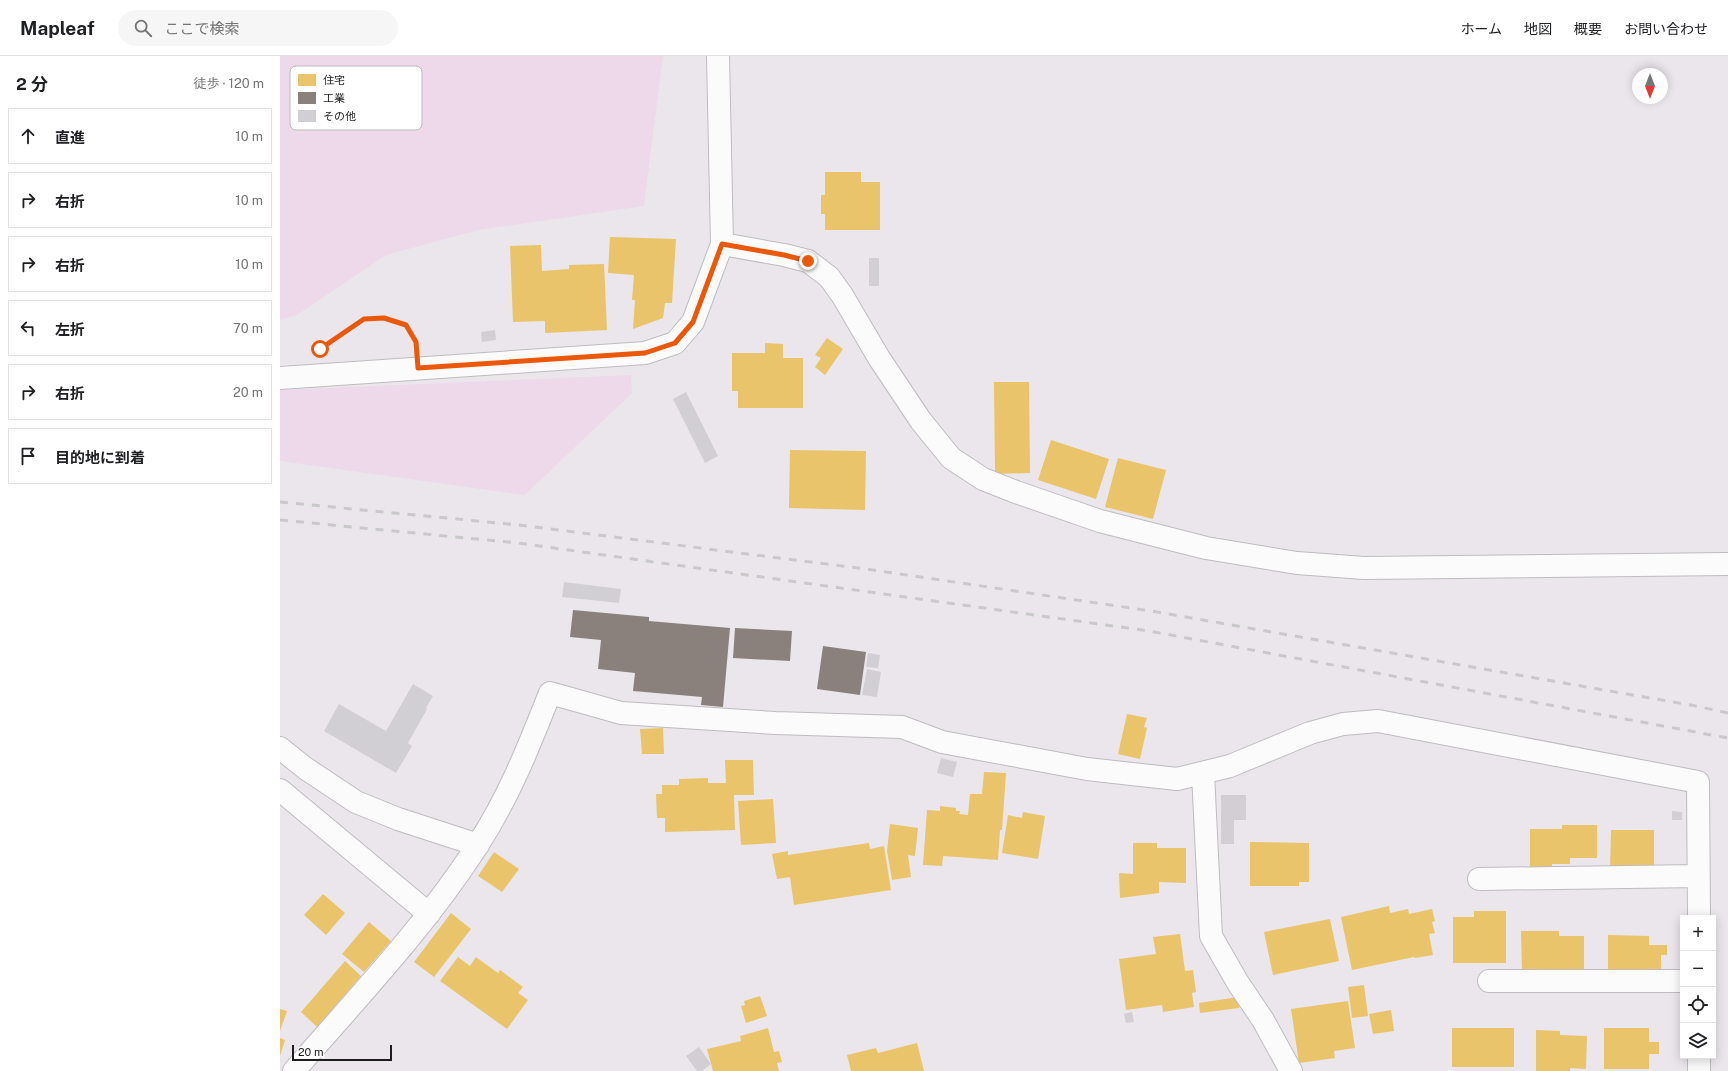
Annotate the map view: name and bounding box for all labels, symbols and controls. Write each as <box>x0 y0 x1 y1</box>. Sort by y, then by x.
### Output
search box <box>118 10 398 46</box>
text: Mapleaf <box>20 17 94 39</box>
icon: search <box>132 17 154 39</box>
text: ここで検索 <box>164 20 239 37</box>
text: ホーム <box>1460 21 1502 37</box>
text: 地図 <box>1524 21 1552 37</box>
text: 概要 <box>1574 21 1602 37</box>
text: お問い合わせ <box>1624 21 1708 37</box>
legend <box>290 66 422 130</box>
north arrow <box>1632 68 1668 104</box>
text: 2 分 <box>16 74 48 94</box>
text: 住宅 <box>323 74 345 86</box>
text: 徒歩 · 120 m <box>193 76 264 91</box>
text: 工業 <box>323 92 345 104</box>
text: その他 <box>323 110 356 122</box>
icon: ahead <box>17 125 39 147</box>
text: 直進 <box>55 129 85 146</box>
text: 10 m <box>235 129 263 144</box>
icon: right <box>17 189 39 211</box>
text: 右折 <box>55 193 85 210</box>
text: 10 m <box>235 193 263 208</box>
route end <box>799 252 817 270</box>
icon: right <box>17 253 39 275</box>
text: 右折 <box>55 257 85 274</box>
text: 10 m <box>235 257 263 272</box>
icon: left <box>17 317 39 339</box>
text: 左折 <box>55 321 85 338</box>
text: 70 m <box>233 321 263 336</box>
route start <box>311 340 329 358</box>
icon: right <box>17 381 39 403</box>
text: 右折 <box>55 385 85 402</box>
text: 20 m <box>233 385 263 400</box>
icon: arrive <box>17 445 39 467</box>
text: 目的地に到着 <box>55 449 145 466</box>
map controls <box>1680 915 1716 1059</box>
button: + <box>1680 915 1716 951</box>
button: − <box>1680 951 1716 987</box>
button: locate <box>1680 987 1716 1023</box>
button: layers <box>1680 1023 1716 1059</box>
scale bar <box>292 1043 392 1062</box>
text: 20 m <box>298 1046 323 1058</box>

